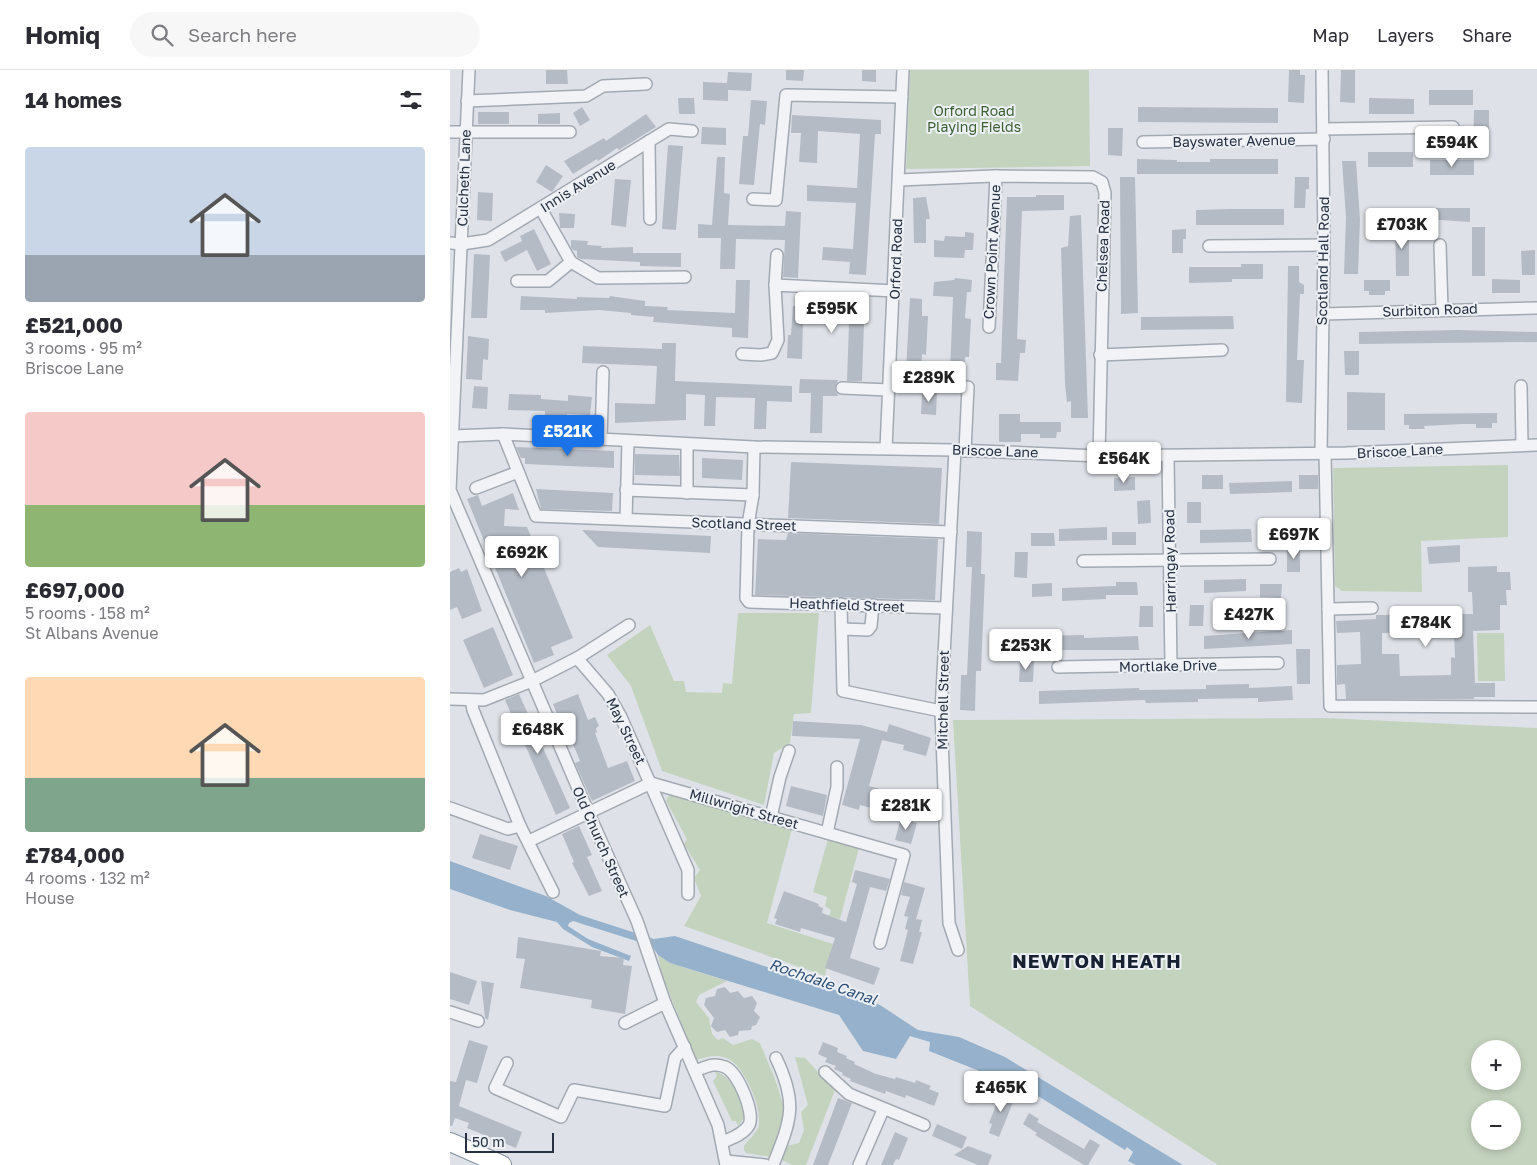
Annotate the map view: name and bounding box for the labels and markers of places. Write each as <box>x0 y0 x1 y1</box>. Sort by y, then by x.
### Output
pin: £594K <box>1417 126 1487 168</box>
pin: £703K <box>1367 208 1437 250</box>
pin: £595K <box>797 292 867 334</box>
pin: £289K <box>894 360 964 403</box>
pin: £521K <box>533 414 603 457</box>
pin: £564K <box>1089 442 1159 484</box>
pin: £697K <box>1259 518 1329 560</box>
pin: £692K <box>487 536 557 578</box>
pin: £427K <box>1214 598 1284 640</box>
pin: £784K <box>1391 606 1461 648</box>
pin: £253K <box>991 628 1061 671</box>
pin: £648K <box>503 712 573 755</box>
pin: £281K <box>871 788 941 831</box>
pin: £465K <box>966 1070 1036 1113</box>

